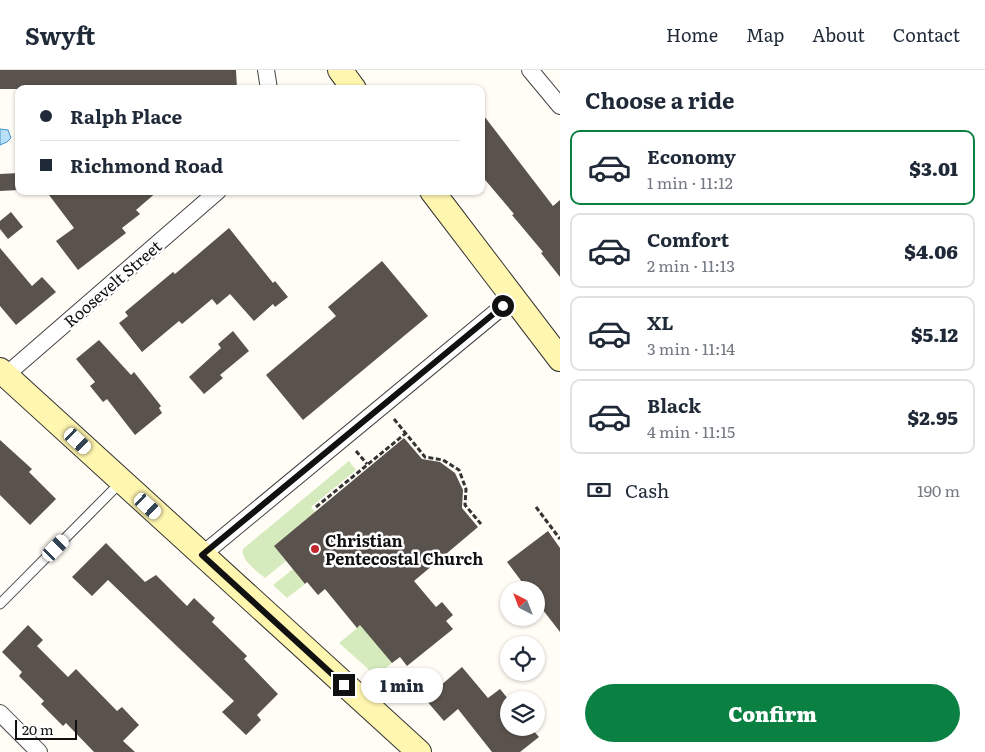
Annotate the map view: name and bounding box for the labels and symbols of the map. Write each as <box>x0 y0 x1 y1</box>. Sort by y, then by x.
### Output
street label: Roosevelt Street <box>58 233 167 332</box>
route start <box>492 295 514 317</box>
car <box>61 425 94 457</box>
car <box>131 490 164 522</box>
place label: Christian Pentecostal Church <box>325 528 483 570</box>
car <box>40 532 71 564</box>
marker: Christian Pentecostal Church <box>309 543 321 555</box>
north arrow <box>500 581 545 626</box>
callout: 1 min <box>362 668 444 702</box>
route end <box>333 674 355 696</box>
scale bar <box>15 717 78 740</box>

